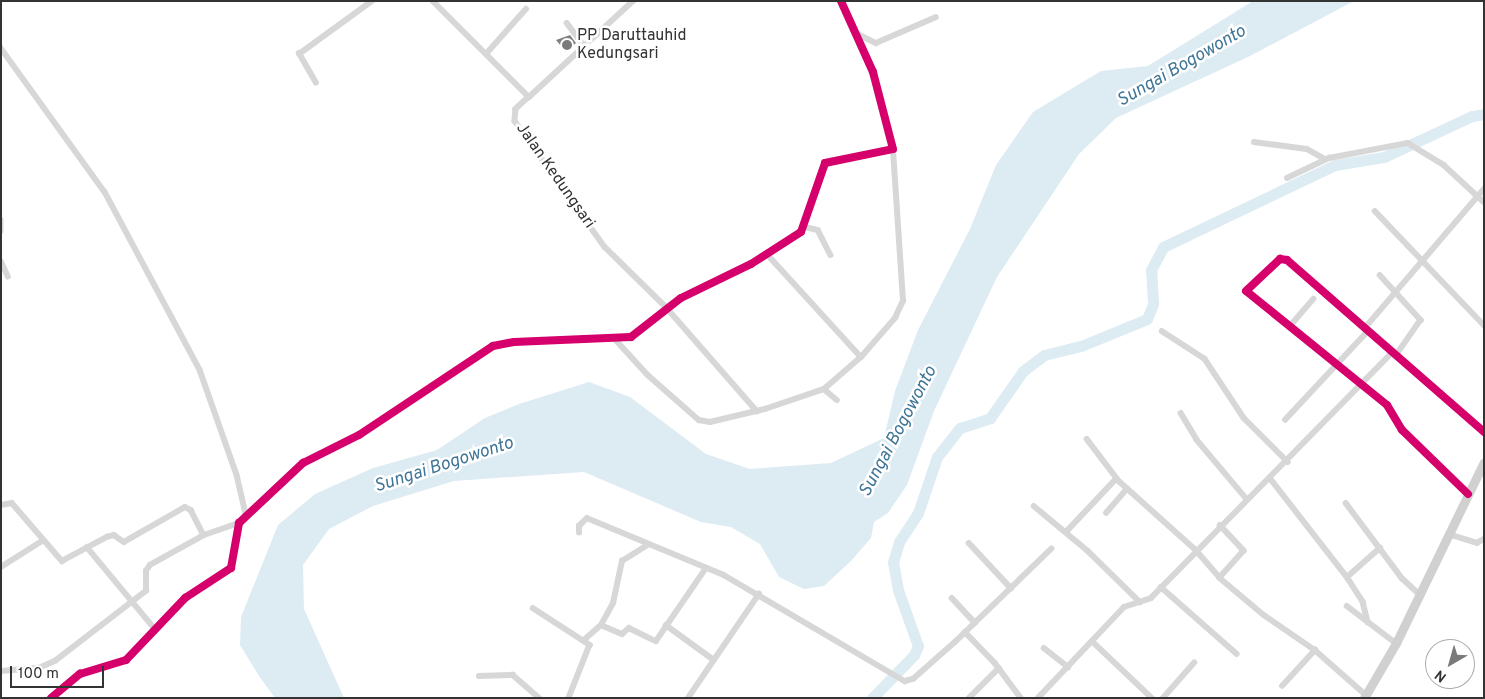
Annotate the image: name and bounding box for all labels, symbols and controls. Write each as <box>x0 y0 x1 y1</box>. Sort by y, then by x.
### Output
water label: Sungai Bogowonto <box>1114 21 1250 113</box>
place label: PP Daruttauhid Kedungsari <box>577 26 686 64</box>
marker: PP Daruttauhid Kedungsari <box>561 39 573 51</box>
street label: Jalan Kedungsari <box>511 120 599 232</box>
water label: Sungai Bogowonto <box>855 363 943 501</box>
water label: Sungai Bogowonto <box>372 433 516 499</box>
north arrow <box>1425 639 1475 689</box>
scale bar <box>12 656 106 688</box>
text: 100 m <box>18 665 59 684</box>
text: N <box>1432 666 1450 685</box>

